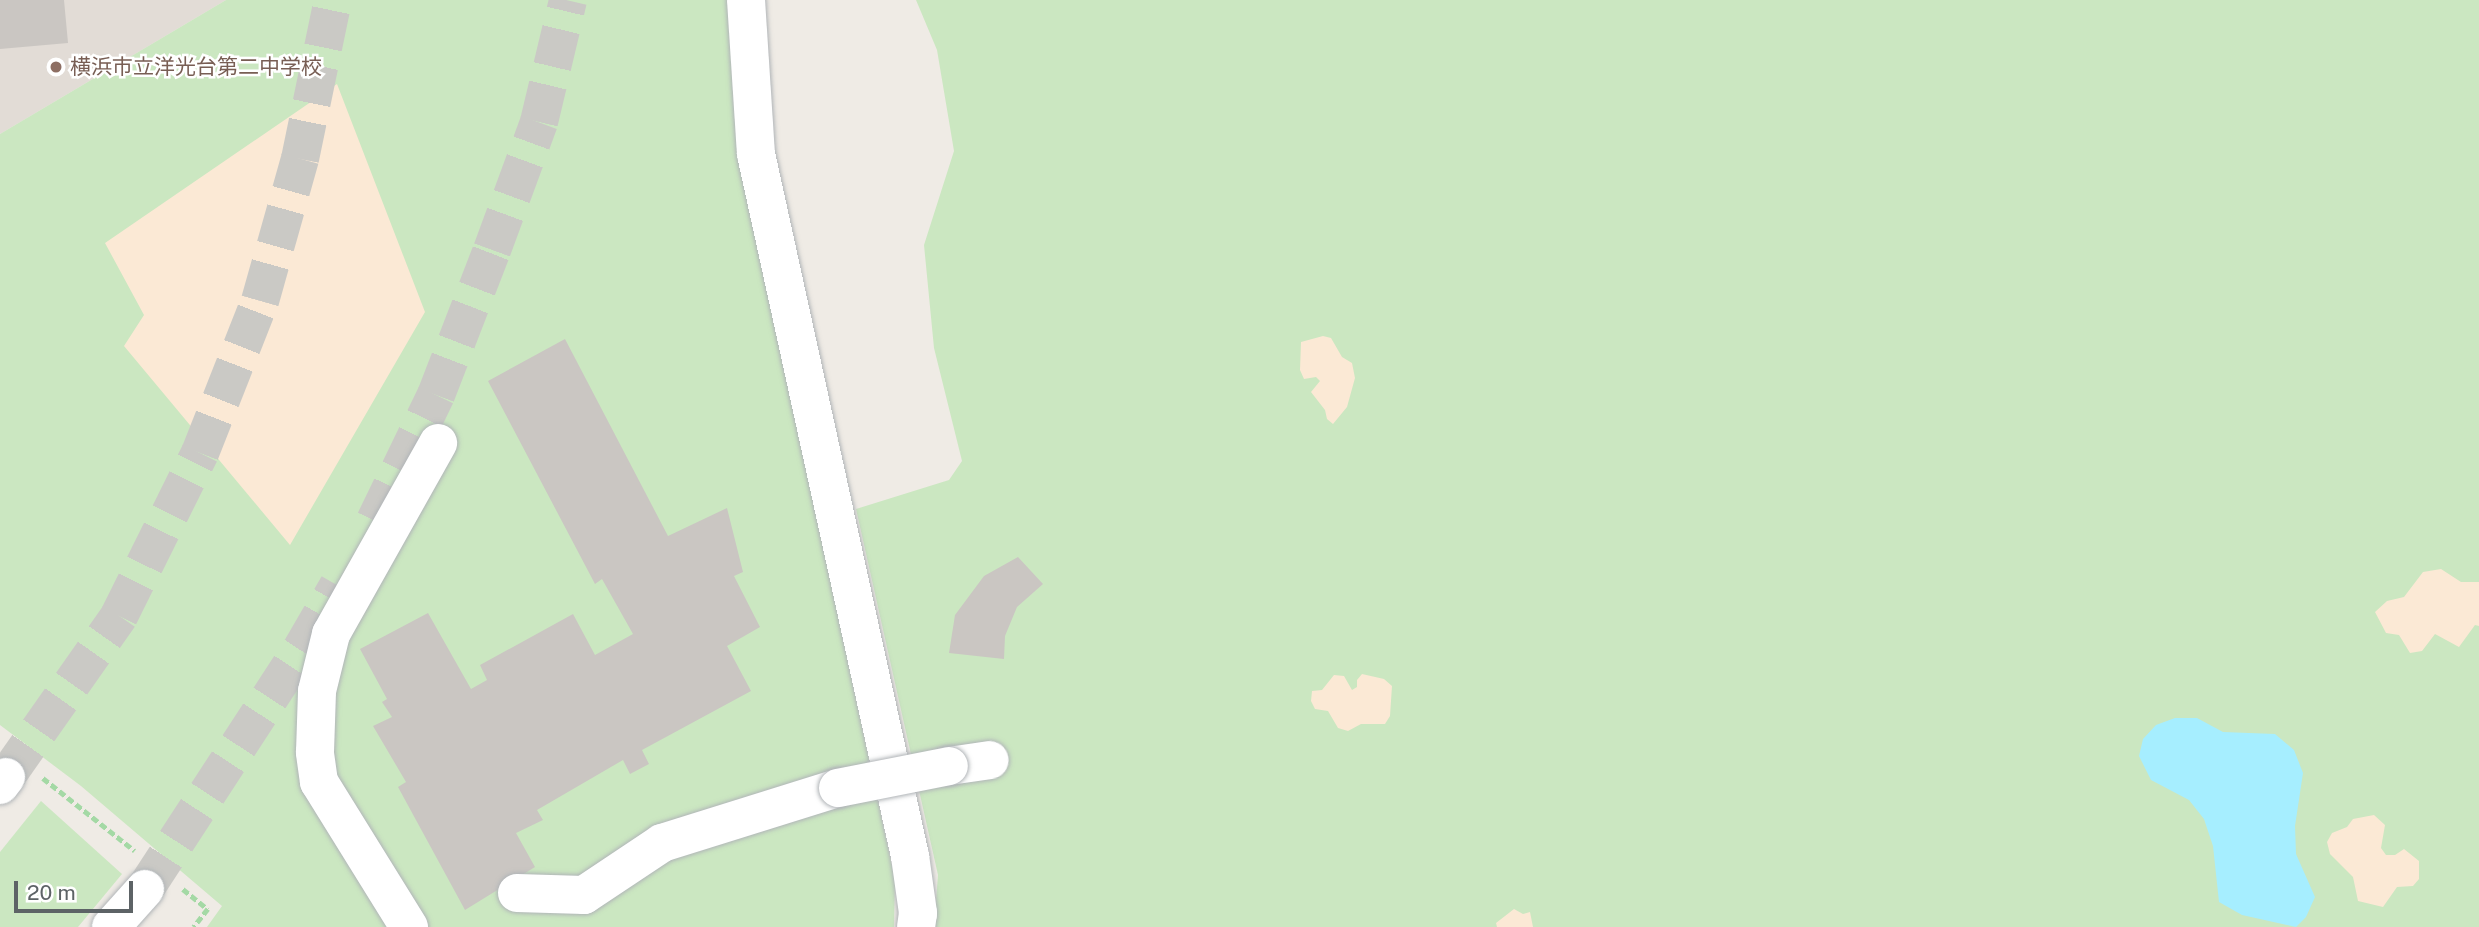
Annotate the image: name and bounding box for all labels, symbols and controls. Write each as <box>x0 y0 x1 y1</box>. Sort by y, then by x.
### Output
place label: 横浜市立洋光台第二中学校 <box>70 54 322 80</box>
marker: 横浜市立洋光台第二中学校 <box>48 59 64 75</box>
scale bar <box>18 867 136 911</box>
text: 20 m <box>27 880 76 905</box>

